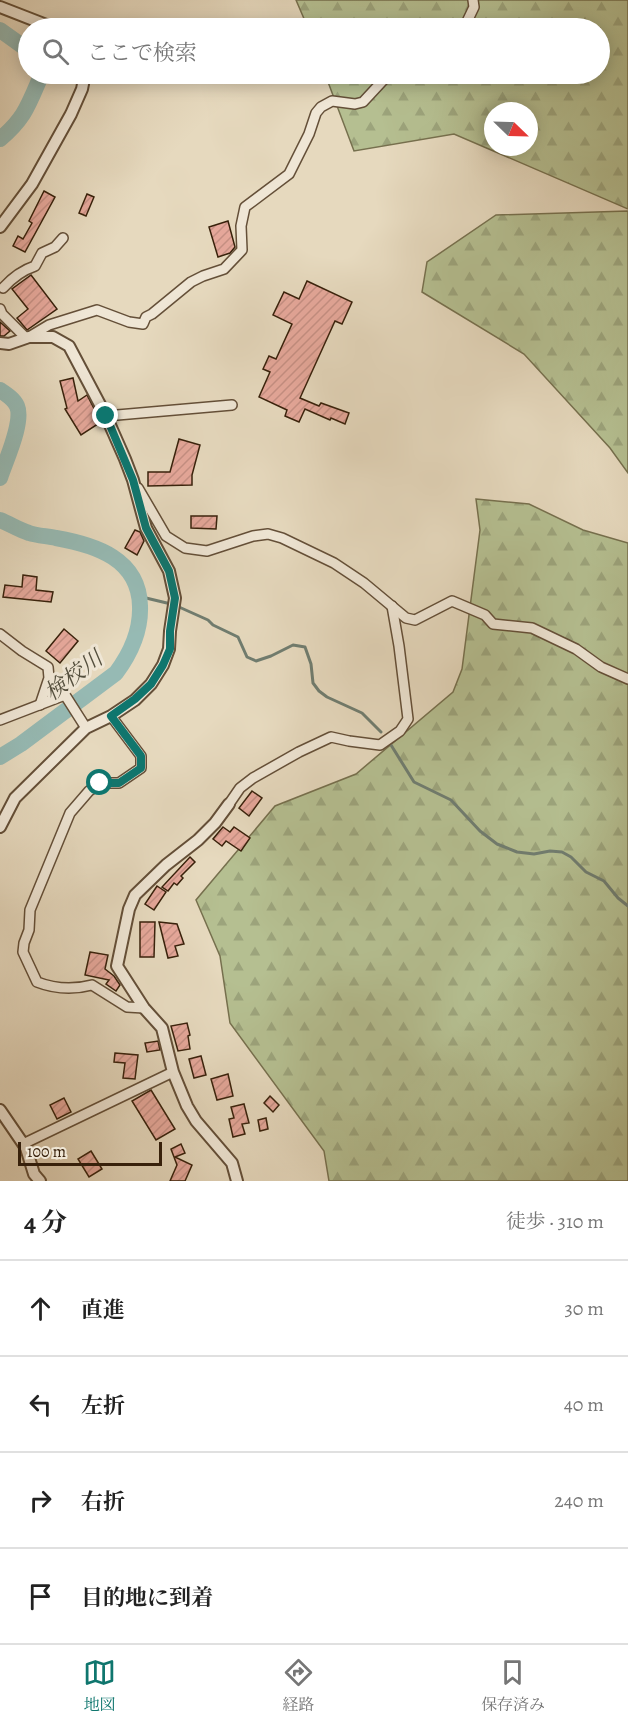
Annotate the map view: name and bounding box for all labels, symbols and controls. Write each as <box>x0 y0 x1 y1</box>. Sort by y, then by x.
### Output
search box <box>18 18 610 84</box>
icon: search <box>39 35 72 68</box>
text: ここで検索 <box>87 38 197 68</box>
north arrow <box>484 102 538 156</box>
route end <box>92 402 118 428</box>
water label: 検校川 <box>38 643 111 708</box>
route start <box>86 769 112 795</box>
scale bar <box>18 1139 162 1166</box>
text: 100 m <box>27 1141 66 1163</box>
text: 4 分 <box>24 1205 67 1240</box>
text: 徒歩 · 310 m <box>506 1208 604 1235</box>
icon: ahead <box>24 1292 57 1325</box>
text: 直進 <box>81 1295 125 1325</box>
text: 30 m <box>564 1295 604 1322</box>
icon: left <box>24 1388 57 1421</box>
text: 左折 <box>81 1391 125 1421</box>
text: 40 m <box>564 1391 604 1418</box>
icon: right <box>24 1484 57 1517</box>
text: 右折 <box>81 1487 125 1517</box>
text: 240 m <box>554 1487 604 1514</box>
icon: arrive <box>24 1580 57 1613</box>
text: 目的地に到着 <box>81 1583 213 1613</box>
tab: 地図 <box>83 1656 116 1716</box>
tab: 経路 <box>282 1656 315 1716</box>
tab: 保存済み <box>481 1656 545 1716</box>

